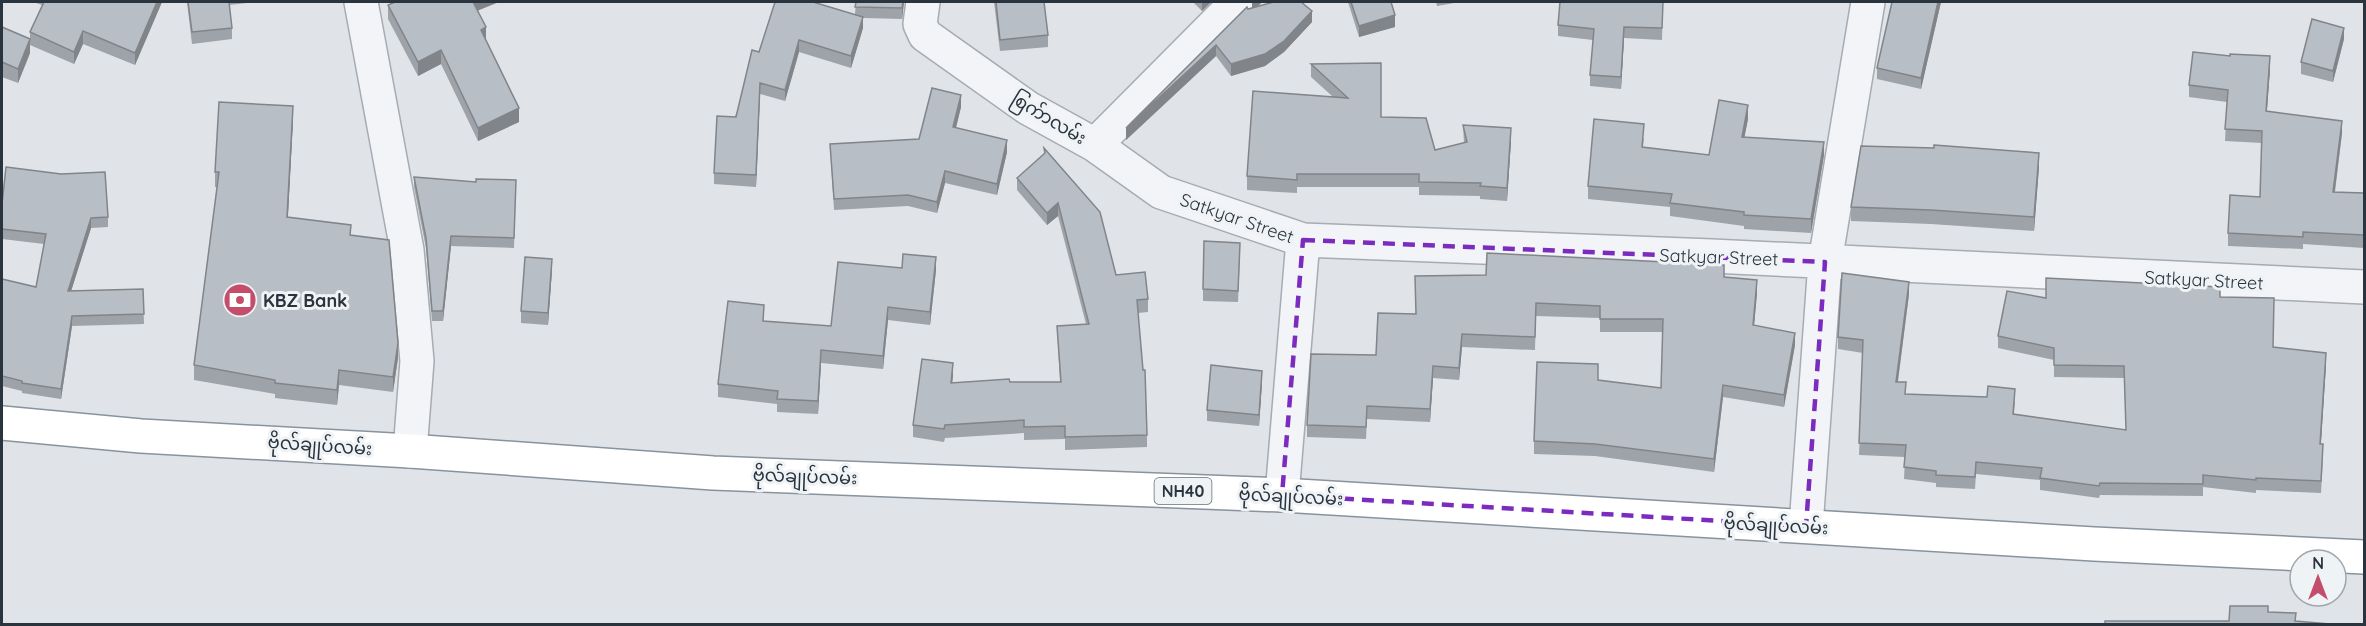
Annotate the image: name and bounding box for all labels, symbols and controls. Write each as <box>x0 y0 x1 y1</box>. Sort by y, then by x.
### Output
street label: စြက်ာလမ်း <box>1005 86 1091 153</box>
street label: Satkyar Street <box>1177 188 1297 248</box>
street label: Satkyar Street <box>1659 243 1779 271</box>
street label: Satkyar Street <box>2144 265 2264 295</box>
bank icon: KBZ Bank <box>222 282 258 318</box>
place label: KBZ Bank <box>263 289 347 312</box>
street label: ဗိုလ်ချုပ်လမ်း <box>267 428 373 464</box>
street label: ဗိုလ်ချုပ်လမ်း <box>752 461 858 493</box>
road number: NH40 <box>1154 478 1212 504</box>
street label: ဗိုလ်ချုပ်လမ်း <box>1238 480 1344 514</box>
street label: ဗိုလ်ချုပ်လမ်း <box>1723 509 1829 543</box>
north arrow <box>2288 548 2348 608</box>
text: N <box>2312 553 2324 573</box>

